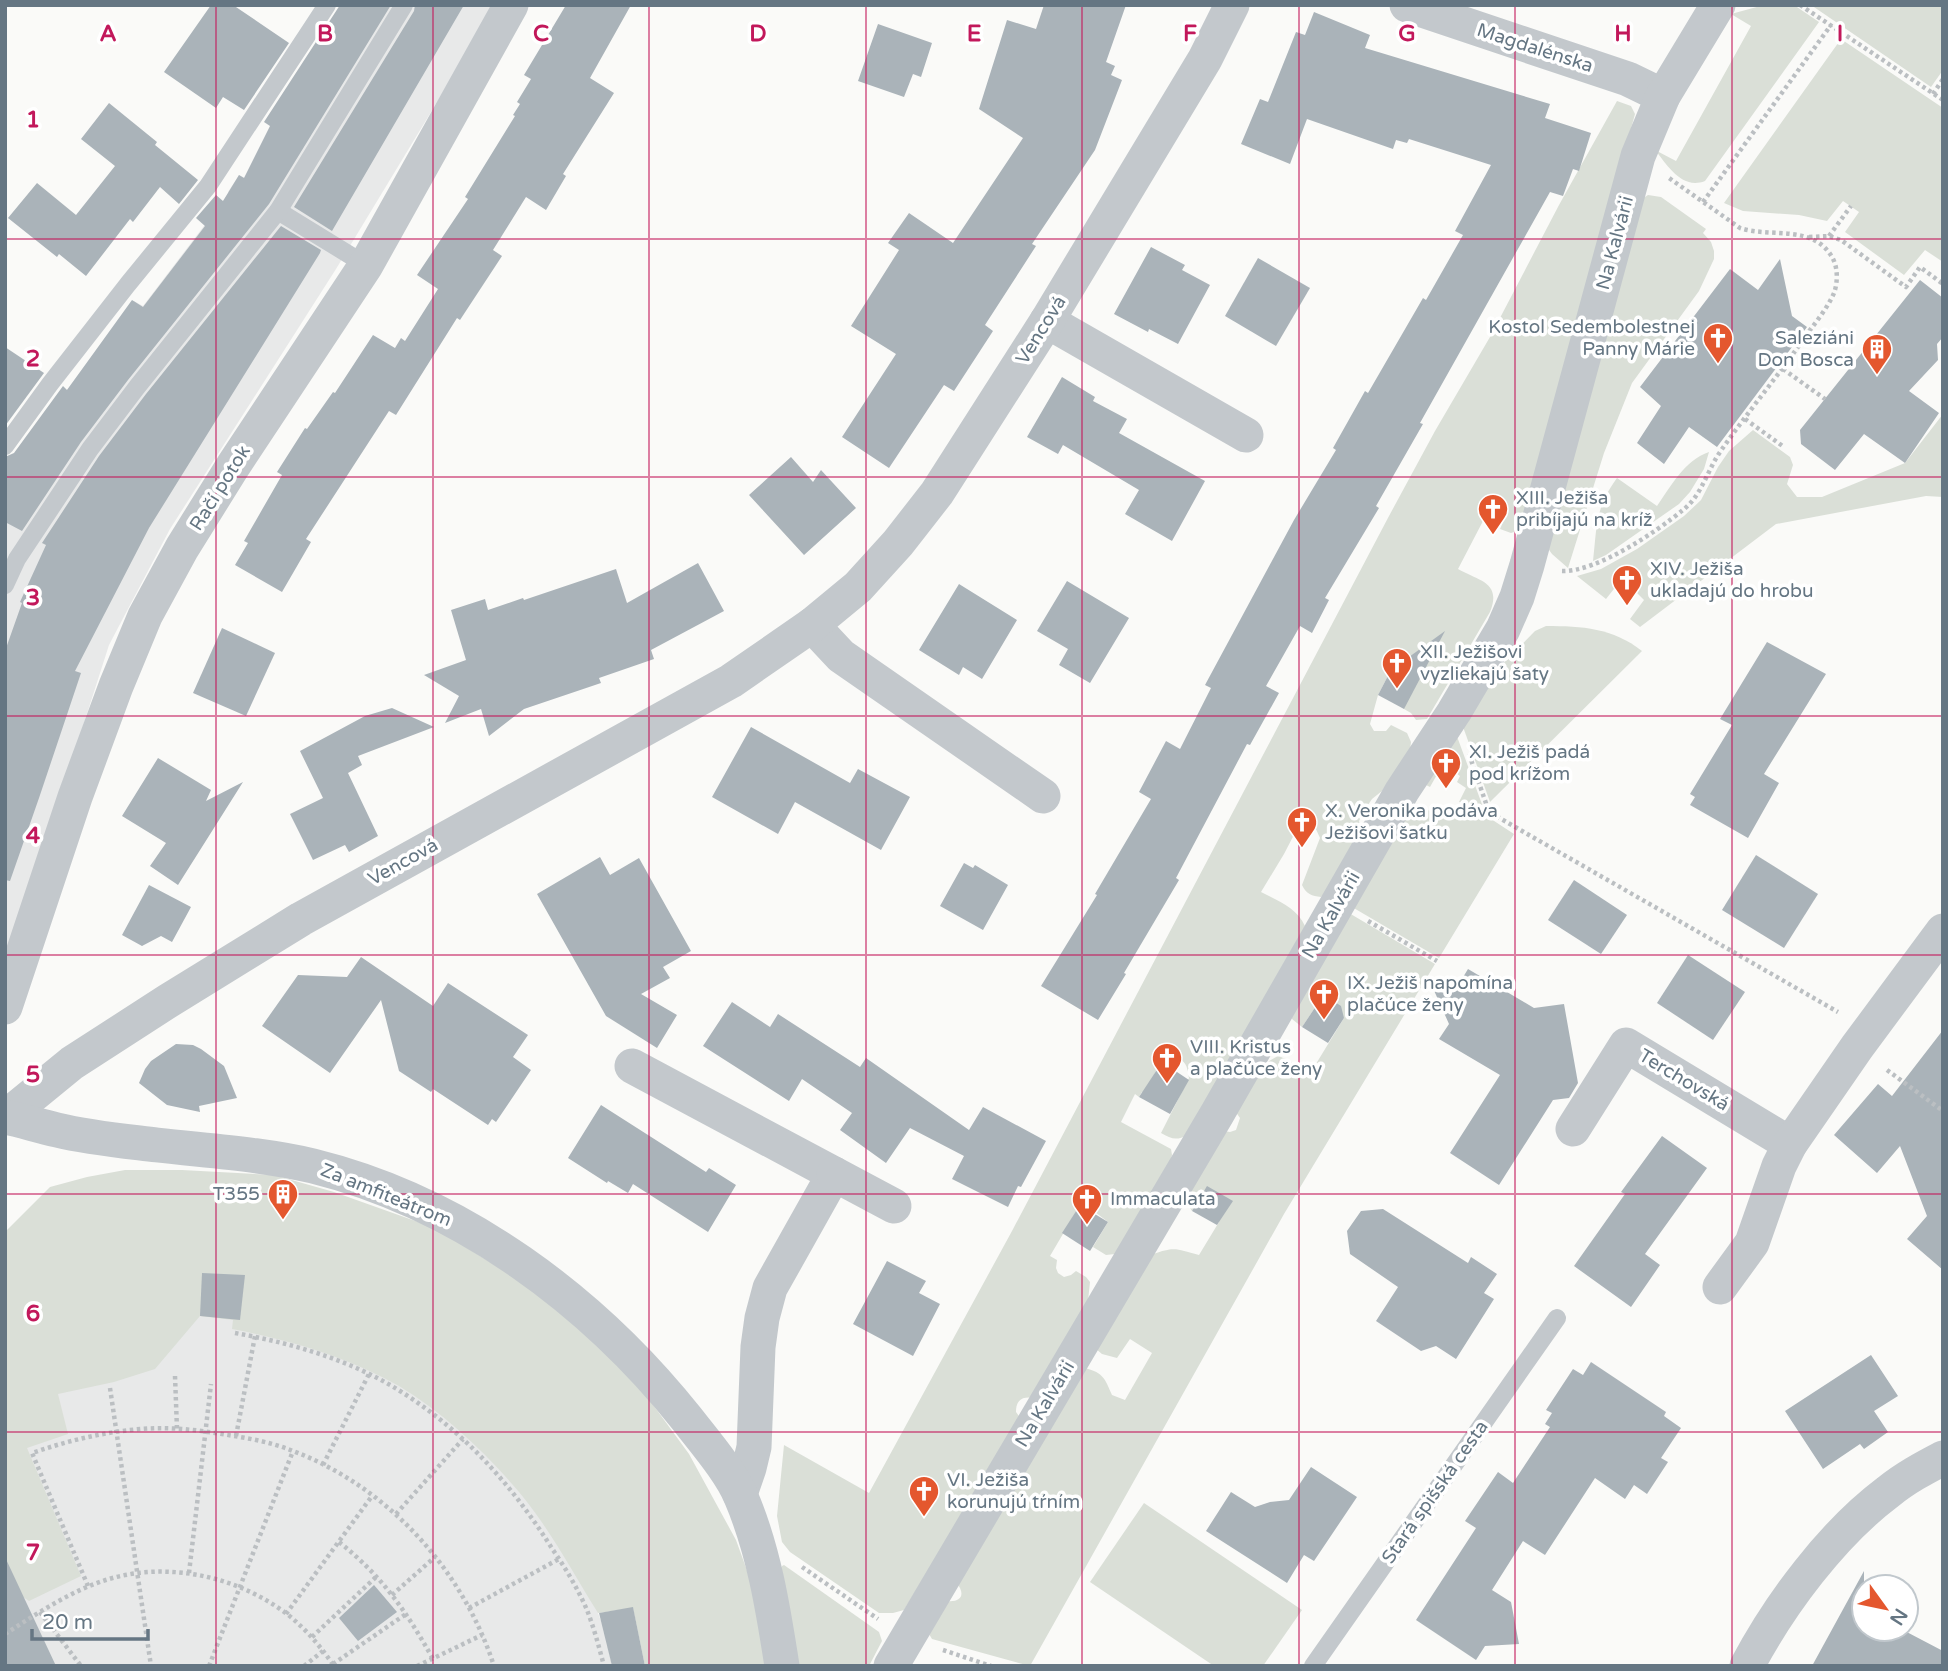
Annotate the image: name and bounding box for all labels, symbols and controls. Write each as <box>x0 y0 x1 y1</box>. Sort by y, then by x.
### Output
street label: Magdalénska <box>1474 19 1596 77</box>
text: A <box>99 20 117 48</box>
text: B <box>317 20 333 48</box>
text: C <box>533 20 549 48</box>
text: D <box>749 20 767 48</box>
text: E <box>967 20 981 48</box>
text: F <box>1183 20 1197 48</box>
text: G <box>1398 20 1416 48</box>
text: H <box>1614 20 1632 48</box>
text: I <box>1837 20 1843 48</box>
text: 1 <box>26 106 40 134</box>
street label: Na Kalvárii <box>1592 194 1638 292</box>
street label: Vencová <box>1011 292 1071 368</box>
place label: Kostol Sedembolestnej Panny Márie <box>1488 316 1695 360</box>
church icon: Kostol Sedembolestnej Panny Márie <box>1701 321 1735 365</box>
place label: Saleziáni Don Bosca <box>1757 327 1854 371</box>
building icon: Saleziáni Don Bosca <box>1860 332 1894 376</box>
text: 2 <box>26 345 40 373</box>
street label: Račí potok <box>185 441 255 535</box>
place label: XIII. Ježiša pribíjajú na kríž <box>1516 487 1653 531</box>
church icon: XIII. Ježiša pribíjajú na kríž <box>1476 492 1510 536</box>
place label: XIV. Ježiša ukladajú do hrobu <box>1650 558 1814 602</box>
church icon: XIV. Ježiša ukladajú do hrobu <box>1610 563 1644 607</box>
text: 3 <box>26 584 40 612</box>
place label: XII. Ježišovi vyzliekajú šaty <box>1420 641 1549 685</box>
church icon: XII. Ježišovi vyzliekajú šaty <box>1380 646 1414 690</box>
place label: XI. Ježiš padá pod krížom <box>1469 741 1590 785</box>
church icon: XI. Ježiš padá pod krížom <box>1429 746 1463 790</box>
place label: X. Veronika podáva Ježišovi šatku <box>1325 800 1498 844</box>
church icon: X. Veronika podáva Ježišovi šatku <box>1285 805 1319 849</box>
text: 4 <box>26 822 41 850</box>
street label: Vencová <box>364 834 442 890</box>
street label: Na Kalvárii <box>1297 868 1365 962</box>
place label: IX. Ježiš napomína plačúce ženy <box>1347 972 1513 1016</box>
church icon: IX. Ježiš napomína plačúce ženy <box>1307 977 1341 1021</box>
place label: VIII. Kristus a plačúce ženy <box>1190 1036 1322 1080</box>
church icon: VIII. Kristus a plačúce ženy <box>1150 1041 1184 1085</box>
street label: Terchovská <box>1635 1044 1733 1116</box>
text: 5 <box>26 1061 40 1089</box>
street label: Za amfiteátrom <box>317 1159 455 1231</box>
building icon: T355 <box>266 1177 300 1221</box>
church icon: Immaculata <box>1070 1182 1104 1226</box>
place label: T355 <box>213 1183 260 1205</box>
place label: Immaculata <box>1110 1188 1216 1210</box>
text: 6 <box>26 1300 40 1328</box>
street label: Na Kalvárii <box>1011 1357 1079 1451</box>
street label: Stará spišská cesta <box>1377 1416 1493 1568</box>
place label: VI. Ježiša korunujú tŕním <box>947 1469 1080 1513</box>
church icon: VI. Ježiša korunujú tŕním <box>907 1474 941 1518</box>
text: 7 <box>26 1539 40 1567</box>
north arrow <box>1850 1573 1920 1643</box>
scale bar <box>32 1598 147 1642</box>
text: N <box>1885 1604 1912 1629</box>
text: 20 m <box>42 1610 93 1635</box>

